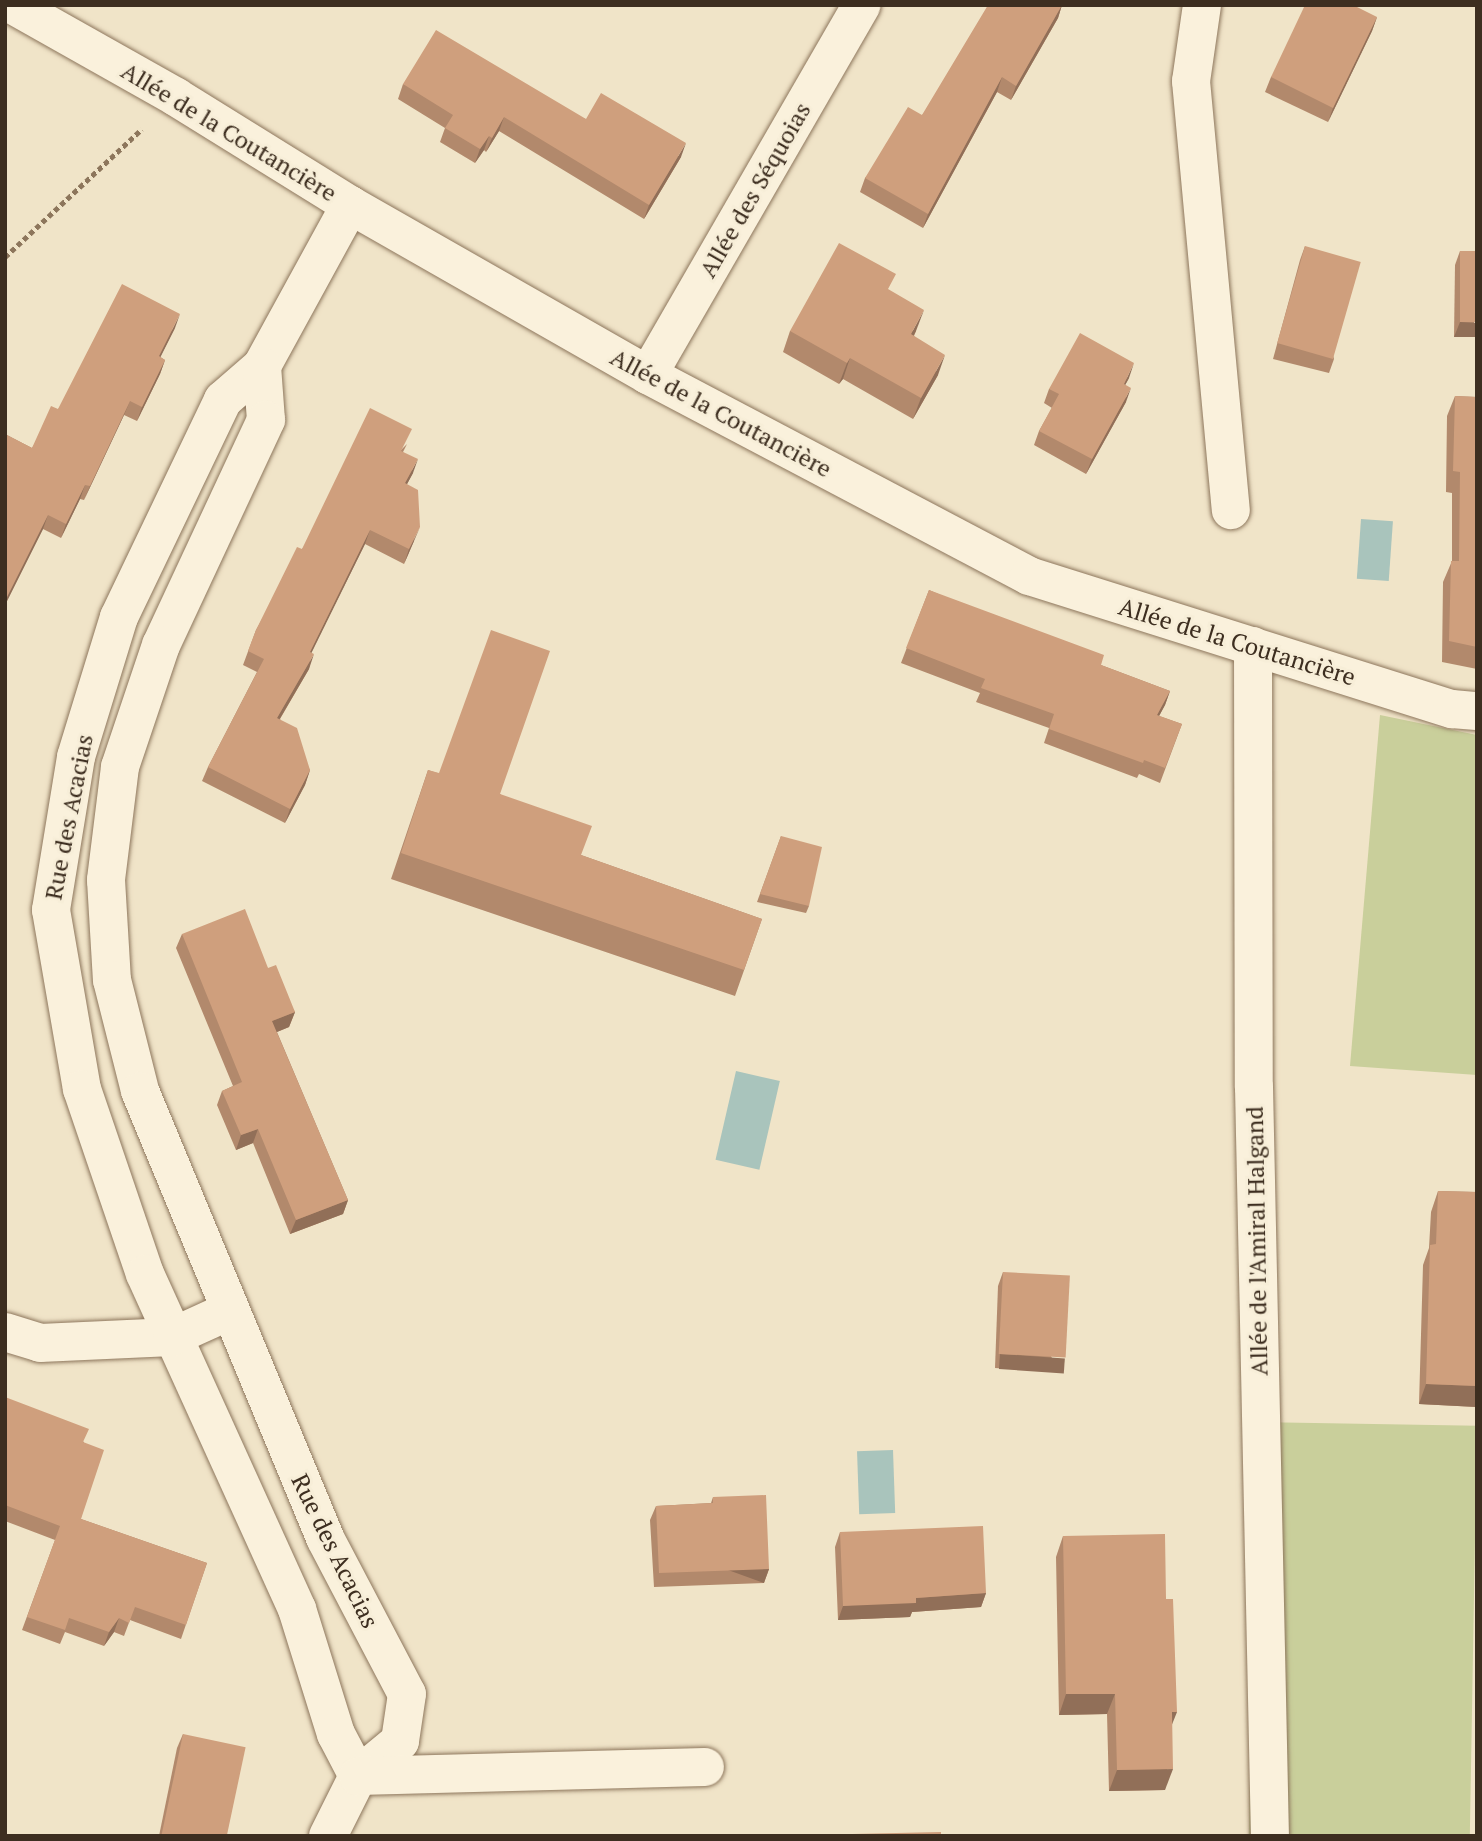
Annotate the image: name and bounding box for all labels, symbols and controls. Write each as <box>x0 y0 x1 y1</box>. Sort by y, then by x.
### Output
street label: Allée de la Coutancière <box>116 56 342 208</box>
street label: Allée des Séquoias <box>693 97 817 283</box>
street label: Allée de la Coutancière <box>606 342 836 484</box>
street label: Allée de la Coutancière <box>1115 592 1359 692</box>
street label: Rue des Acacias <box>39 732 99 902</box>
street label: Allée de l'Amiral Halgand <box>1240 1106 1274 1376</box>
street label: Rue des Acacias <box>285 1469 385 1633</box>

